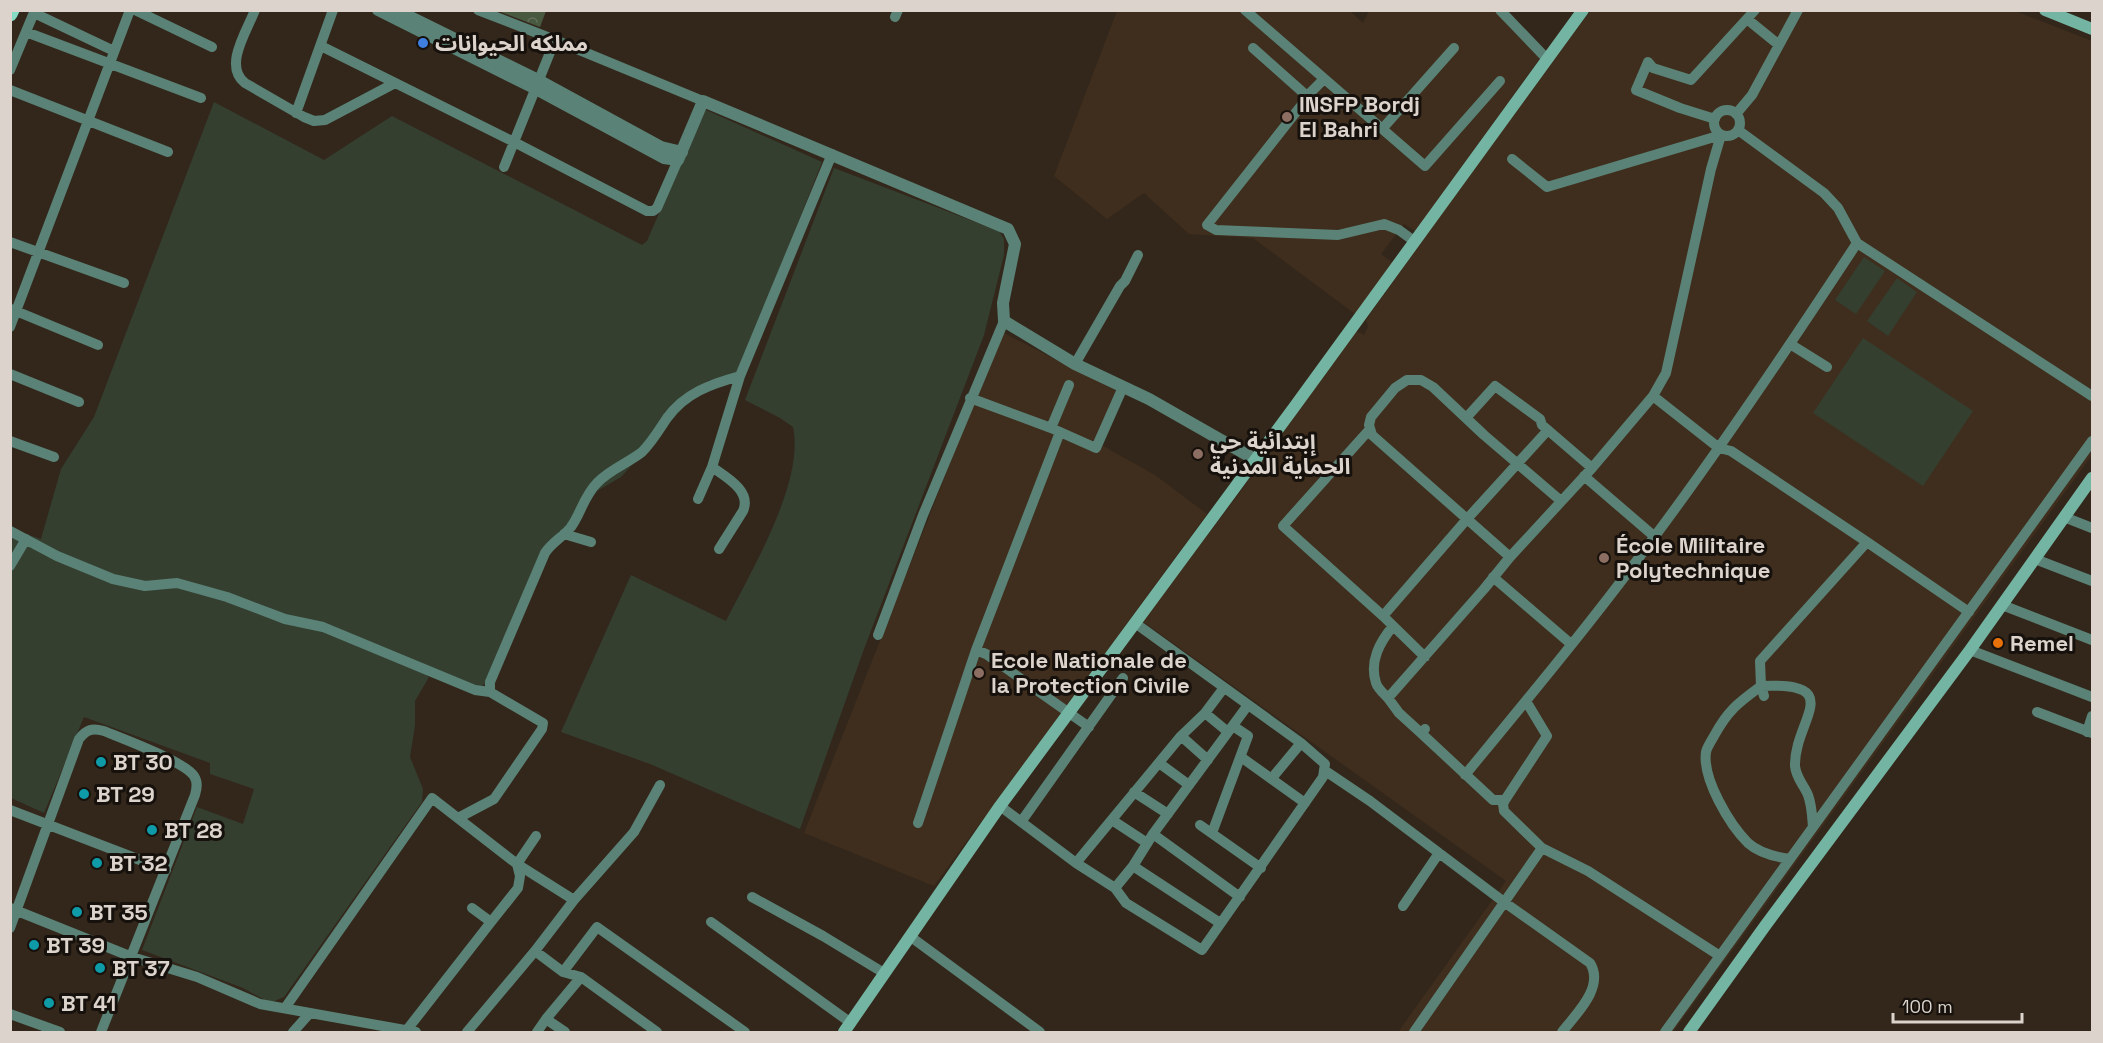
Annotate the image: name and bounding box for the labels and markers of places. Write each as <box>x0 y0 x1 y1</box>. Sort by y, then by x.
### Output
place label: مملكه الحيوانات <box>435 29 588 57</box>
marker: مملكه الحيوانات <box>416 36 430 50</box>
place label: INSFP Bordj El Bahri <box>1299 90 1420 143</box>
marker: INSFP Bordj El Bahri <box>1280 110 1294 124</box>
place label: إبتدائية حي الحماية المدنية <box>1210 427 1350 480</box>
marker: إبتدائية حي الحماية المدنية <box>1191 447 1205 461</box>
place label: École Militaire Polytechnique <box>1616 531 1770 584</box>
marker: École Militaire Polytechnique <box>1597 551 1611 565</box>
place label: Remel <box>2010 629 2074 657</box>
marker: Remel <box>1991 636 2005 650</box>
place label: Ecole Nationale de la Protection Civile <box>991 646 1190 699</box>
marker: Ecole Nationale de la Protection Civile <box>972 666 986 680</box>
place label: BT 30 <box>113 748 173 776</box>
marker: BT 30 <box>94 755 108 769</box>
place label: BT 29 <box>96 780 155 808</box>
marker: BT 29 <box>77 787 91 801</box>
place label: BT 28 <box>164 816 222 844</box>
marker: BT 28 <box>145 823 159 837</box>
place label: BT 32 <box>109 849 168 877</box>
marker: BT 32 <box>90 856 104 870</box>
place label: BT 35 <box>89 898 148 926</box>
marker: BT 35 <box>70 905 84 919</box>
place label: BT 39 <box>46 931 105 959</box>
marker: BT 39 <box>27 938 41 952</box>
place label: BT 37 <box>112 954 170 982</box>
marker: BT 37 <box>93 961 107 975</box>
place label: BT 41 <box>61 989 116 1017</box>
marker: BT 41 <box>42 996 56 1010</box>

